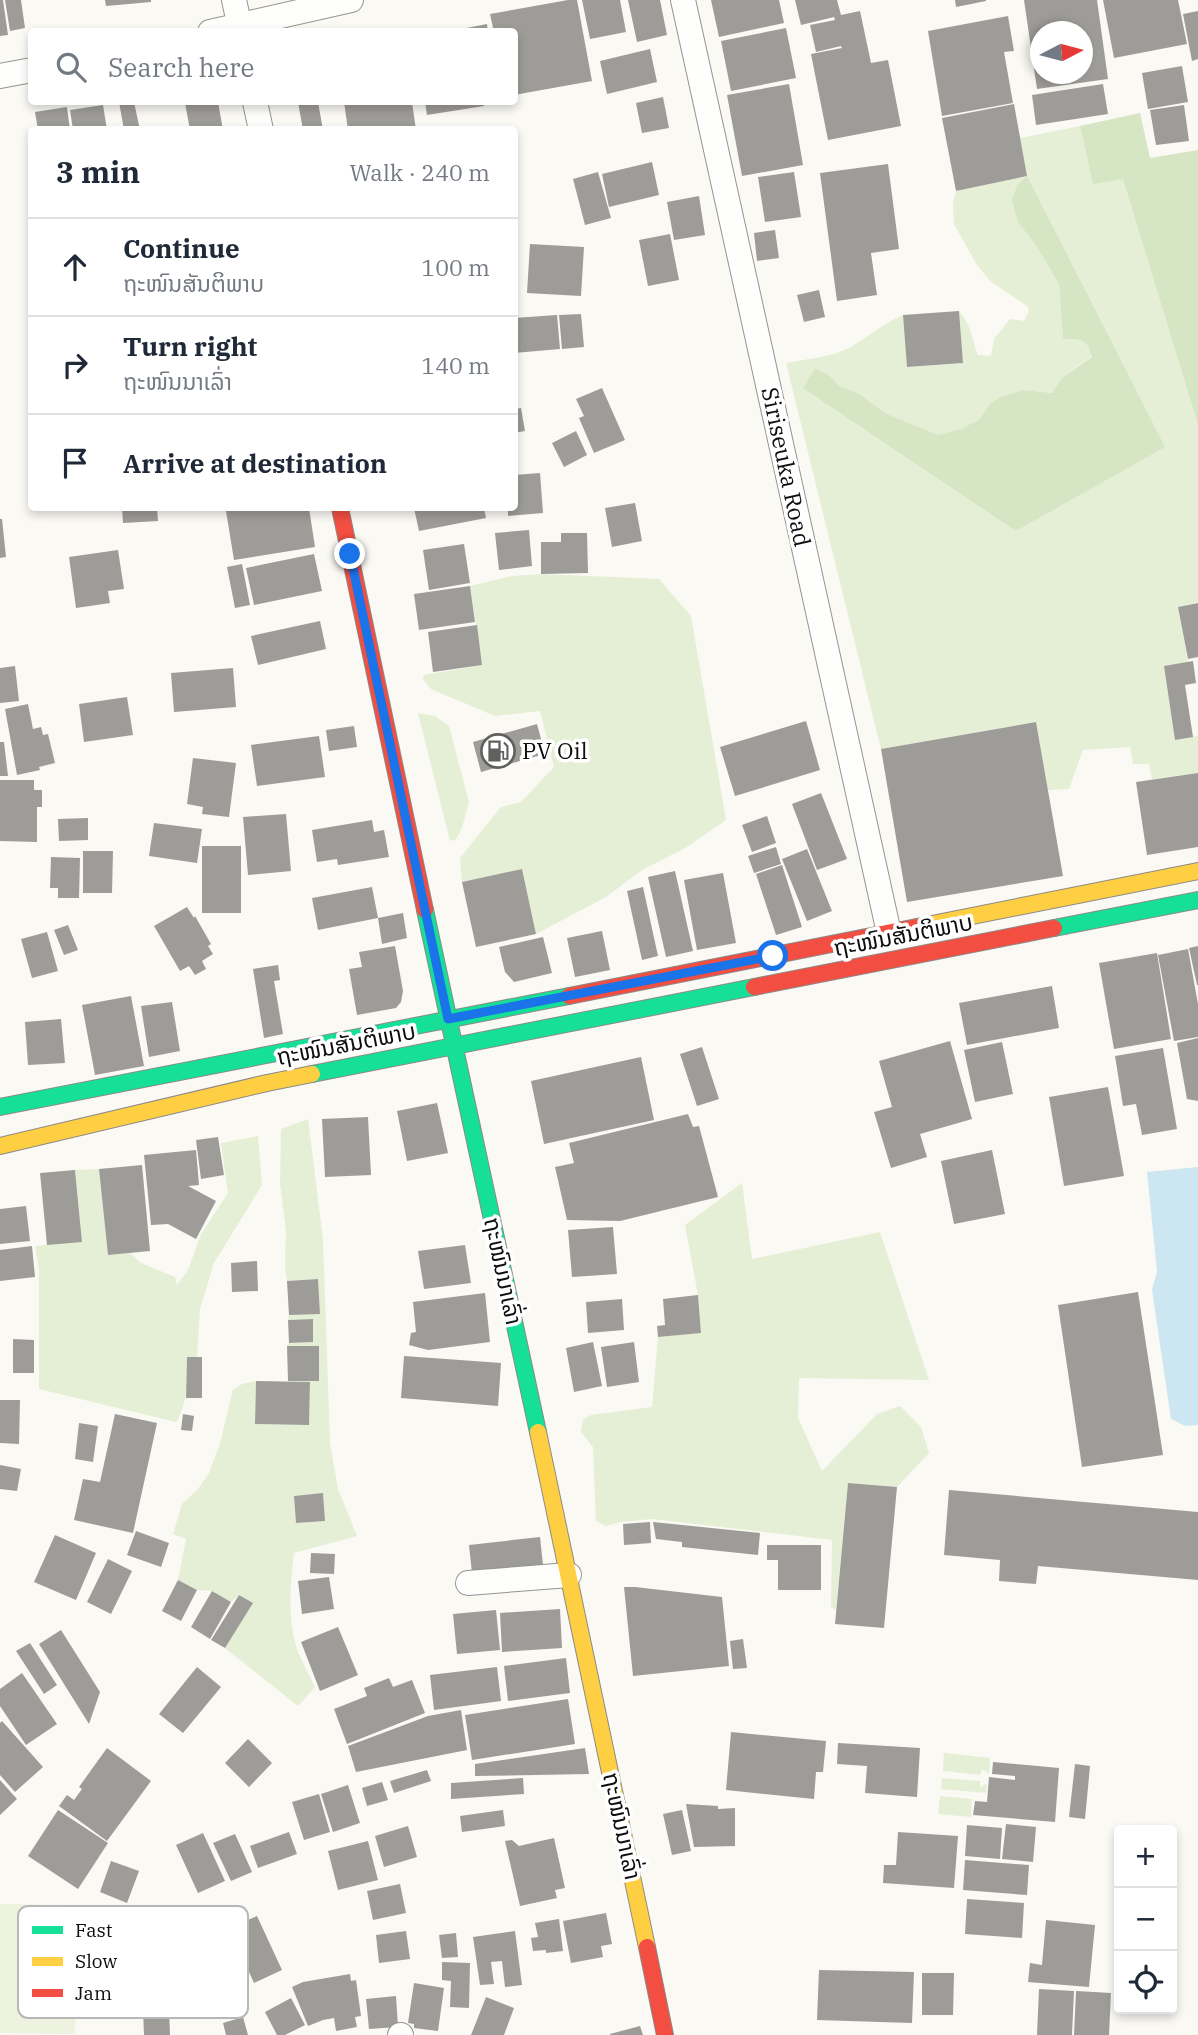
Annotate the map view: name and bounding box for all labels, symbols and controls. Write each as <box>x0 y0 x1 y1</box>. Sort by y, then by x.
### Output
north arrow <box>1030 21 1093 84</box>
search box <box>28 28 518 105</box>
icon: search <box>52 48 90 86</box>
text: Search here <box>108 50 254 84</box>
text: 3 min <box>56 152 140 191</box>
text: Walk · 240 m <box>349 157 490 187</box>
text: Continue <box>123 231 240 265</box>
icon: ahead <box>56 248 94 286</box>
text: 100 m <box>421 252 490 282</box>
text: ຖະໜົນສັນຕິພາບ <box>123 268 264 298</box>
text: Turn right <box>123 329 257 363</box>
icon: right <box>56 346 94 384</box>
text: 140 m <box>421 350 490 380</box>
text: ຖະໜົນນາເລົ່າ <box>123 366 232 396</box>
street label: Siriseuka Road <box>755 384 819 549</box>
icon: arrive <box>56 444 94 482</box>
text: Arrive at destination <box>123 446 387 480</box>
route end <box>334 538 365 569</box>
fuel station icon: PV Oil <box>479 732 517 770</box>
place label: PV Oil <box>522 735 588 765</box>
street label: ຖະໜົນສັນຕິພາບ <box>831 906 975 962</box>
route start <box>757 940 788 971</box>
street label: ຖະໜົນສັນຕິພາບ <box>274 1015 418 1071</box>
street label: ຖະໜົນນາເລົ່າ <box>478 1214 530 1327</box>
street label: ຖະໜົນນາເລົ່າ <box>597 1769 649 1882</box>
map controls <box>1114 1825 1177 2014</box>
button: + <box>1114 1825 1177 1888</box>
button: − <box>1114 1888 1177 1951</box>
legend <box>18 1906 248 2018</box>
text: Fast <box>75 1918 113 1942</box>
text: Slow <box>75 1949 117 1973</box>
button: locate <box>1114 1951 1177 2014</box>
text: Jam <box>75 1981 112 2005</box>

